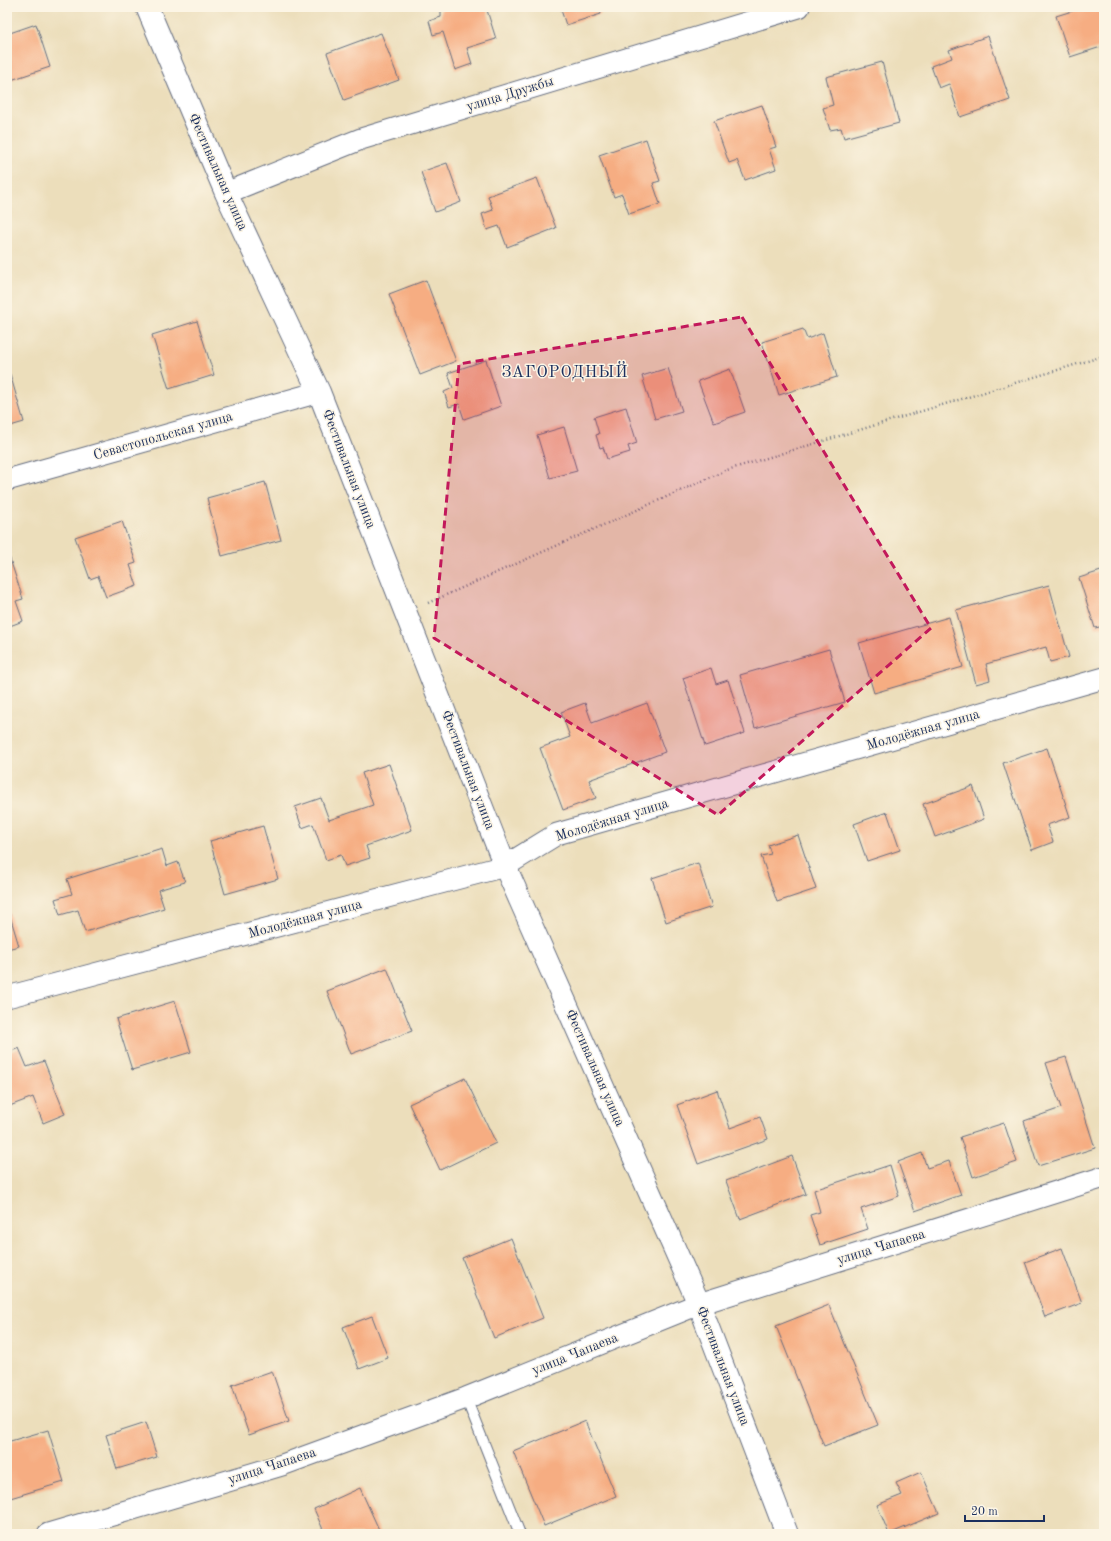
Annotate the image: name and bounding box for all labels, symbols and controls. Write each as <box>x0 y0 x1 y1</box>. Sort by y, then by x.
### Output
street label: улица Дружбы <box>465 74 555 114</box>
street label: Фестивальная улица <box>186 111 250 233</box>
district label: ЗАГОРОДНЫЙ <box>501 361 629 381</box>
street label: Фестивальная улица <box>320 407 378 531</box>
street label: Севастопольская улица <box>92 409 234 463</box>
street label: Молодёжная улица <box>865 707 981 753</box>
street label: Фестивальная улица <box>439 708 497 832</box>
street label: Молодёжная улица <box>554 796 670 844</box>
street label: Молодёжная улица <box>247 897 364 941</box>
street label: Фестивальная улица <box>563 1007 627 1129</box>
street label: улица Чапаева <box>835 1227 927 1267</box>
street label: Фестивальная улица <box>694 1304 752 1428</box>
street label: улица Чапаева <box>530 1330 620 1378</box>
street label: улица Чапаева <box>226 1445 318 1487</box>
scale bar <box>965 1497 1044 1523</box>
text: 20 m <box>971 1506 998 1518</box>

